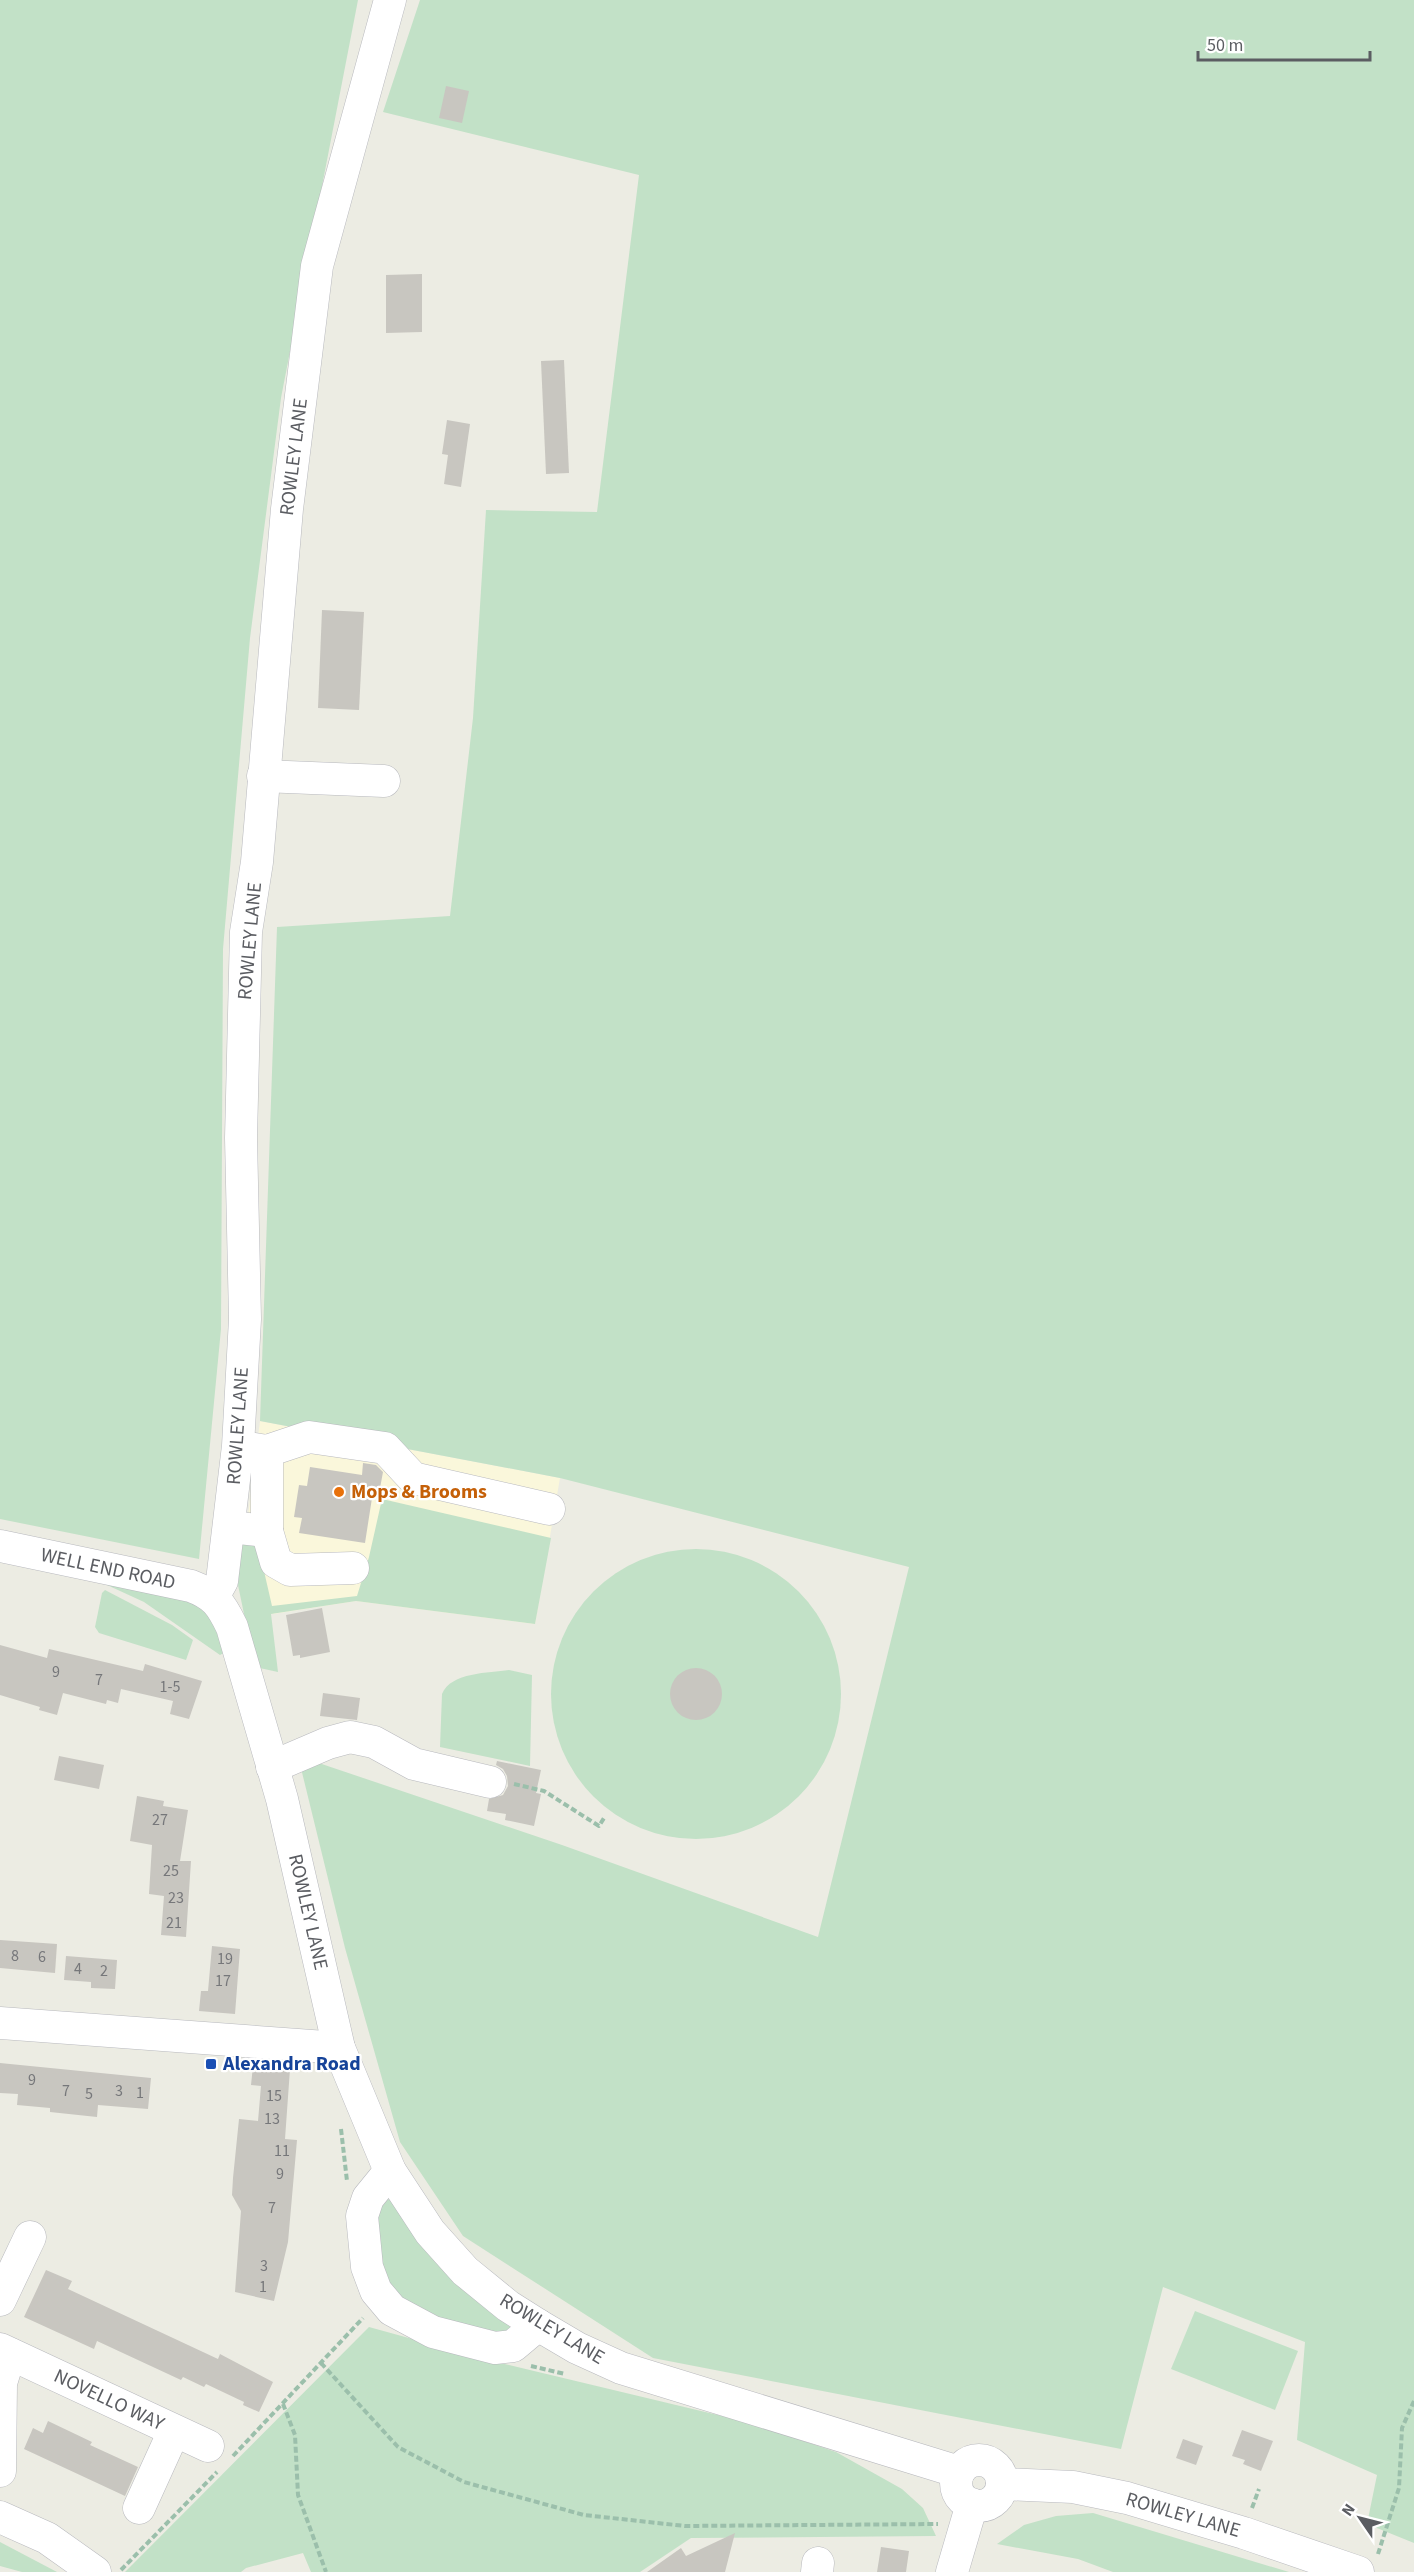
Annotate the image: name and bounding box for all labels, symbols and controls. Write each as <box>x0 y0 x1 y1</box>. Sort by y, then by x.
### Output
scale bar <box>1198 24 1370 62</box>
text: 50 m <box>1207 33 1243 58</box>
street label: ROWLEY LANE <box>273 397 315 517</box>
street label: ROWLEY LANE <box>231 881 269 1001</box>
street label: ROWLEY LANE <box>220 1366 256 1486</box>
place label: Mops & Brooms <box>351 1478 487 1506</box>
marker: Mops & Brooms <box>332 1485 346 1499</box>
street label: WELL END ROAD <box>38 1541 178 1597</box>
house number: 9 <box>52 1661 60 1683</box>
house number: 7 <box>95 1669 103 1691</box>
house number: 1-5 <box>160 1676 180 1698</box>
house number: 27 <box>152 1809 168 1831</box>
street label: ROWLEY LANE <box>281 1851 335 1973</box>
house number: 25 <box>163 1860 179 1882</box>
house number: 23 <box>168 1887 184 1909</box>
house number: 21 <box>166 1912 182 1934</box>
house number: 8 <box>11 1945 19 1967</box>
house number: 6 <box>38 1946 46 1968</box>
house number: 19 <box>217 1948 233 1970</box>
house number: 4 <box>74 1958 82 1980</box>
house number: 2 <box>100 1960 108 1982</box>
house number: 17 <box>215 1970 231 1992</box>
place label: Alexandra Road <box>222 2050 361 2078</box>
marker: Alexandra Road <box>204 2057 218 2071</box>
house number: 9 <box>28 2069 36 2091</box>
house number: 7 <box>62 2080 70 2102</box>
house number: 3 <box>115 2080 123 2102</box>
house number: 1 <box>136 2082 144 2104</box>
house number: 5 <box>85 2083 93 2105</box>
house number: 15 <box>266 2085 282 2107</box>
house number: 13 <box>264 2108 280 2130</box>
house number: 11 <box>274 2140 290 2162</box>
house number: 9 <box>276 2163 284 2185</box>
house number: 7 <box>268 2197 276 2219</box>
house number: 3 <box>260 2255 268 2277</box>
house number: 1 <box>259 2276 267 2298</box>
street label: ROWLEY LANE <box>494 2287 610 2371</box>
street label: NOVELLO WAY <box>49 2362 169 2438</box>
street label: ROWLEY LANE <box>1122 2485 1244 2545</box>
north arrow <box>1330 2488 1390 2548</box>
text: N <box>1336 2499 1361 2521</box>

